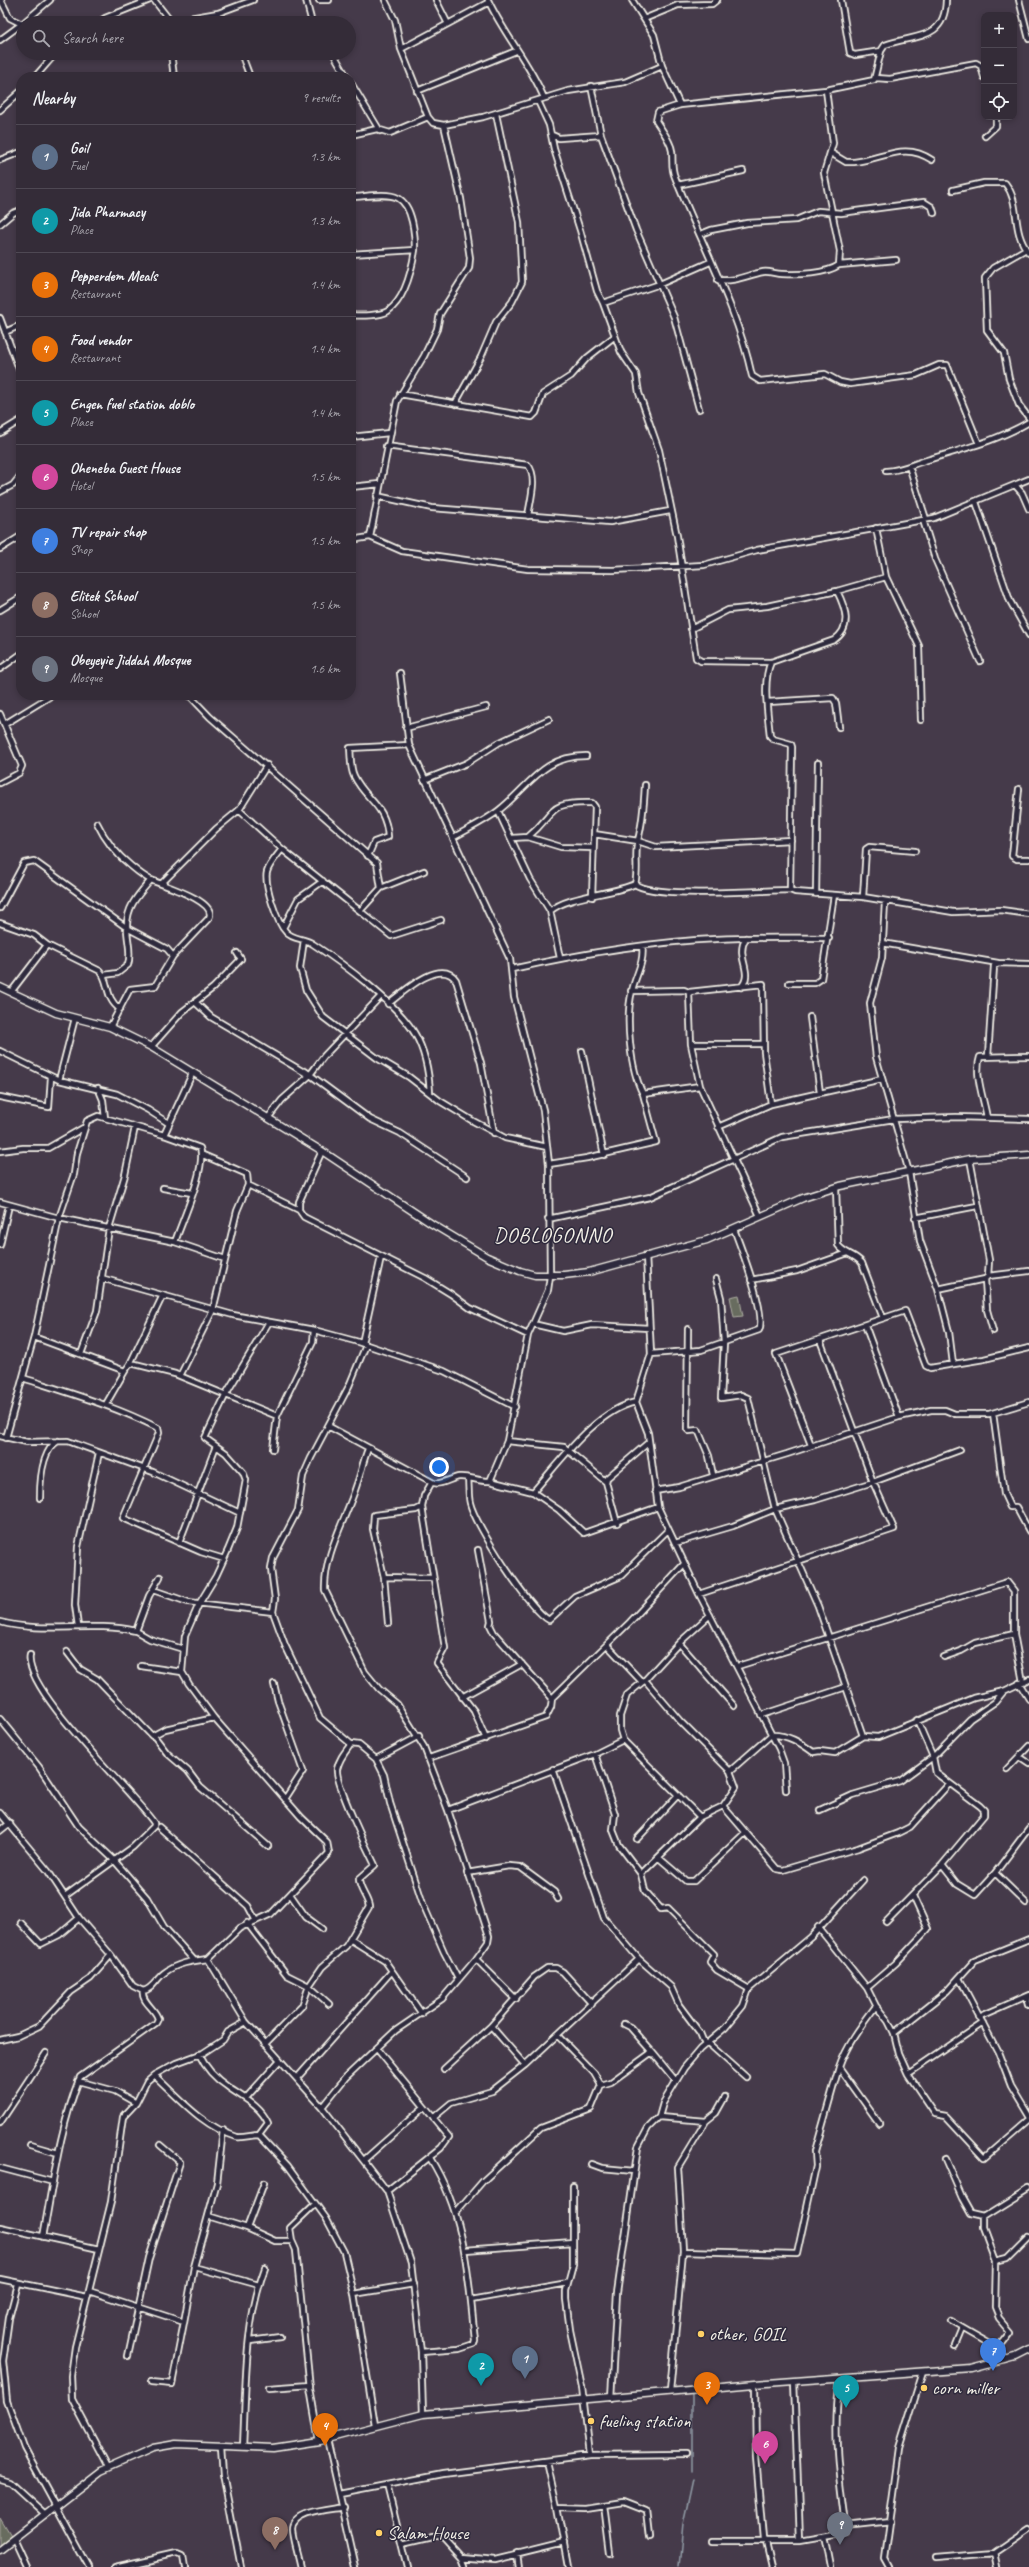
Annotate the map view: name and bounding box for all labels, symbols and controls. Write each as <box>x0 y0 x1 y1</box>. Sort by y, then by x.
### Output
map controls <box>981 12 1017 120</box>
button: + <box>981 12 1017 48</box>
search box <box>16 16 356 60</box>
icon: search <box>30 27 52 49</box>
text: Search here <box>62 29 123 48</box>
button: − <box>981 48 1017 84</box>
button: locate <box>981 84 1017 120</box>
text: Nearby <box>32 88 75 109</box>
text: 9 results <box>302 90 340 106</box>
text: Goil <box>70 139 88 158</box>
text: 1 <box>42 149 48 165</box>
text: 1.3 km <box>310 149 340 165</box>
text: Fuel <box>70 158 87 174</box>
text: Jida Pharmacy <box>70 203 145 222</box>
text: 2 <box>42 213 48 229</box>
text: 1.3 km <box>310 213 340 229</box>
text: Place <box>70 222 93 238</box>
text: Pepperdem Meals <box>70 267 157 286</box>
text: 3 <box>42 277 48 293</box>
text: 1.4 km <box>310 277 340 293</box>
text: Restaurant <box>70 286 120 302</box>
text: Food vendor <box>70 331 131 350</box>
text: 4 <box>42 341 48 357</box>
text: 1.4 km <box>310 341 340 357</box>
text: Restaurant <box>70 350 120 366</box>
text: Engen fuel station doblo <box>70 395 194 414</box>
text: 5 <box>42 405 48 421</box>
text: 1.4 km <box>310 405 340 421</box>
text: Place <box>70 414 93 430</box>
text: Oheneba Guest House <box>70 459 180 478</box>
text: 6 <box>42 469 48 485</box>
text: 1.5 km <box>310 469 340 485</box>
text: Hotel <box>70 478 93 494</box>
text: TV repair shop <box>70 523 146 542</box>
text: 7 <box>42 533 48 549</box>
text: 1.5 km <box>310 533 340 549</box>
text: Shop <box>70 542 92 558</box>
text: Elitek School <box>70 587 136 606</box>
text: 8 <box>42 597 48 613</box>
text: 1.5 km <box>310 597 340 613</box>
text: School <box>70 606 98 622</box>
text: Obeyeyie Jiddah Mosque <box>70 651 190 670</box>
text: 9 <box>42 661 48 677</box>
text: 1.6 km <box>310 661 340 677</box>
text: Mosque <box>70 670 102 686</box>
district label: DOBLOGONNO <box>494 1222 614 1248</box>
your location <box>429 1457 449 1477</box>
place label: other, GOIL <box>709 2322 787 2346</box>
marker: other, GOIL <box>696 2329 706 2339</box>
pin: 7 <box>980 2338 1006 2371</box>
pin: 1 <box>512 2346 538 2379</box>
pin: 2 <box>468 2353 494 2386</box>
pin: 3 <box>694 2372 720 2405</box>
pin: 5 <box>833 2375 859 2408</box>
place label: corn miller <box>932 2376 1001 2400</box>
marker: corn miller <box>919 2383 929 2393</box>
place label: fueling station <box>599 2409 691 2433</box>
pin: 4 <box>312 2413 338 2446</box>
marker: fueling station <box>586 2416 596 2426</box>
pin: 6 <box>752 2431 778 2464</box>
pin: 9 <box>827 2512 853 2545</box>
pin: 8 <box>262 2517 288 2550</box>
place label: Salam House <box>387 2521 470 2545</box>
marker: Salam House <box>374 2528 384 2538</box>

